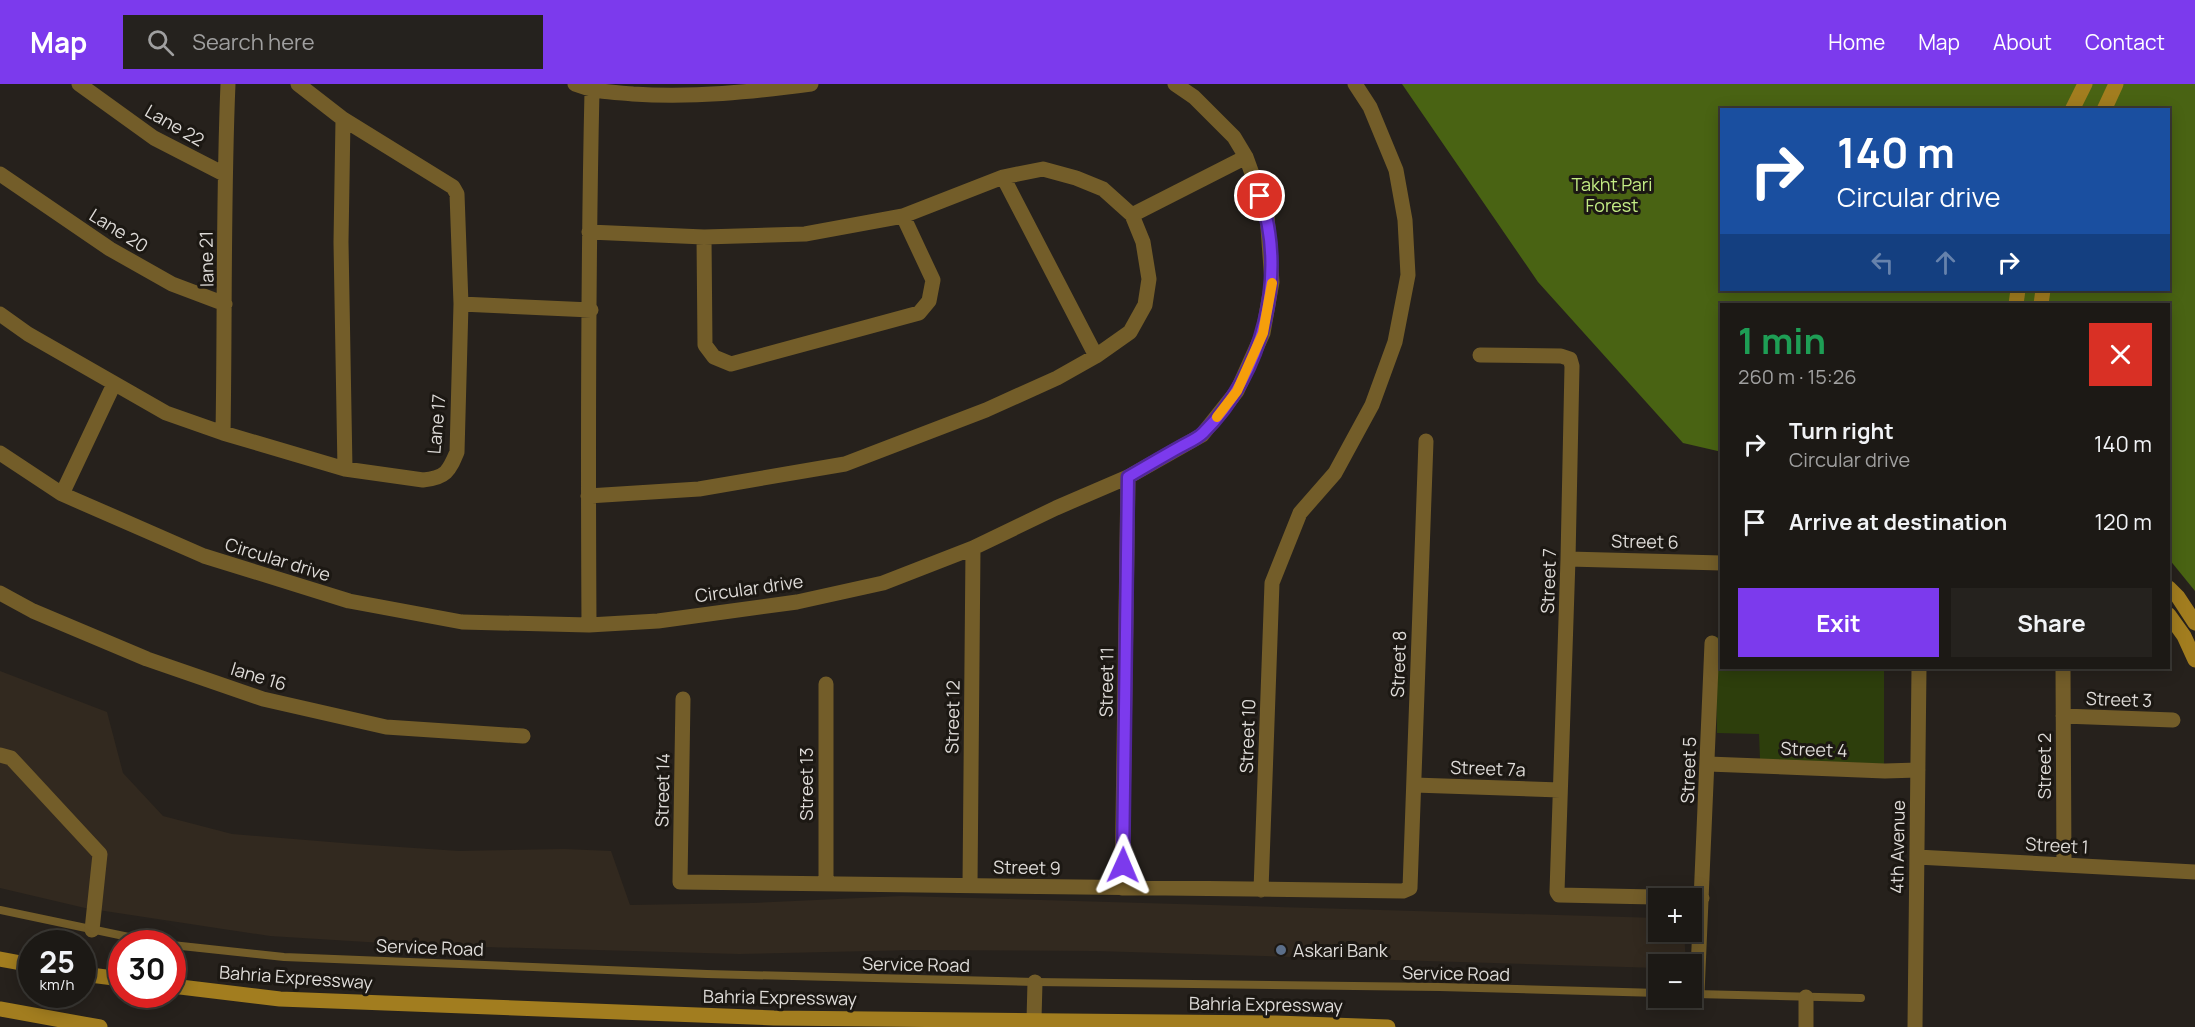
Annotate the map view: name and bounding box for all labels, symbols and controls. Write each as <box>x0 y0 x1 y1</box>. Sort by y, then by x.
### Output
search box <box>123 15 543 69</box>
text: Map <box>30 23 87 61</box>
icon: search <box>144 26 177 59</box>
text: Search here <box>192 27 315 57</box>
text: Home <box>1828 28 1885 56</box>
text: Map <box>1918 28 1960 56</box>
text: About <box>1993 28 2052 56</box>
text: Contact <box>2085 28 2165 56</box>
street label: Lane 22 <box>141 98 209 152</box>
text: 140 m <box>1837 123 1955 181</box>
icon: right <box>1738 132 1816 210</box>
pin <box>1234 170 1285 221</box>
park label: Takht Pari Forest <box>1571 172 1653 217</box>
text: Circular drive <box>1837 178 2001 215</box>
icon: arrive <box>1243 179 1276 212</box>
street label: Lane 20 <box>85 203 153 257</box>
street label: lane 21 <box>194 231 218 287</box>
icon: left <box>1866 246 1899 279</box>
icon: ahead <box>1929 246 1962 279</box>
icon: right <box>1992 246 2025 279</box>
text: 1 min <box>1738 316 1826 365</box>
button: close <box>2089 323 2152 386</box>
text: 260 m · 15:26 <box>1738 363 1857 390</box>
street label: Lane 17 <box>421 393 451 455</box>
text: Turn right <box>1789 416 1894 446</box>
icon: right <box>1738 428 1771 461</box>
text: 140 m <box>2094 429 2152 459</box>
text: Circular drive <box>1789 446 1910 473</box>
icon: arrive <box>1738 506 1771 539</box>
text: Arrive at destination <box>1789 507 2007 537</box>
text: 120 m <box>2094 507 2152 537</box>
street label: Street 6 <box>1611 528 1679 554</box>
street label: Circular drive <box>222 532 334 586</box>
street label: Street 7 <box>1535 548 1561 614</box>
street label: Circular drive <box>693 569 805 607</box>
button: Exit <box>1738 588 1939 657</box>
button: Share <box>1951 588 2152 657</box>
street label: Street 8 <box>1385 630 1411 698</box>
street label: Street 11 <box>1093 647 1119 717</box>
street label: lane 16 <box>228 656 290 696</box>
street label: Street 12 <box>939 680 965 754</box>
street label: Street 3 <box>2085 686 2153 712</box>
street label: Street 10 <box>1234 698 1260 774</box>
street label: Street 2 <box>2032 733 2056 799</box>
street label: Street 5 <box>1675 736 1701 804</box>
street label: Street 4 <box>1780 736 1848 762</box>
street label: Street 13 <box>794 747 818 821</box>
street label: Street 14 <box>649 753 675 827</box>
street label: Street 7a <box>1450 755 1526 781</box>
street label: 4th Avenue <box>1884 800 1910 894</box>
street label: Street 1 <box>2025 831 2089 859</box>
position arrow <box>1091 833 1155 897</box>
street label: Street 9 <box>993 854 1061 880</box>
map controls <box>1648 888 1702 1008</box>
button: + <box>1648 888 1702 942</box>
speed limit sign: 30 <box>108 930 186 1008</box>
street label: Service Road <box>376 933 484 961</box>
place label: Askari Bank <box>1293 938 1389 962</box>
text: 25 <box>39 941 75 982</box>
marker: Askari Bank <box>1274 943 1288 957</box>
street label: Service Road <box>862 951 970 977</box>
button: − <box>1648 954 1702 1008</box>
street label: Bahria Expressway <box>218 960 374 994</box>
street label: Service Road <box>1402 960 1510 986</box>
text: km/h <box>40 974 74 995</box>
street label: Bahria Expressway <box>703 984 858 1010</box>
street label: Bahria Expressway <box>1189 991 1344 1017</box>

